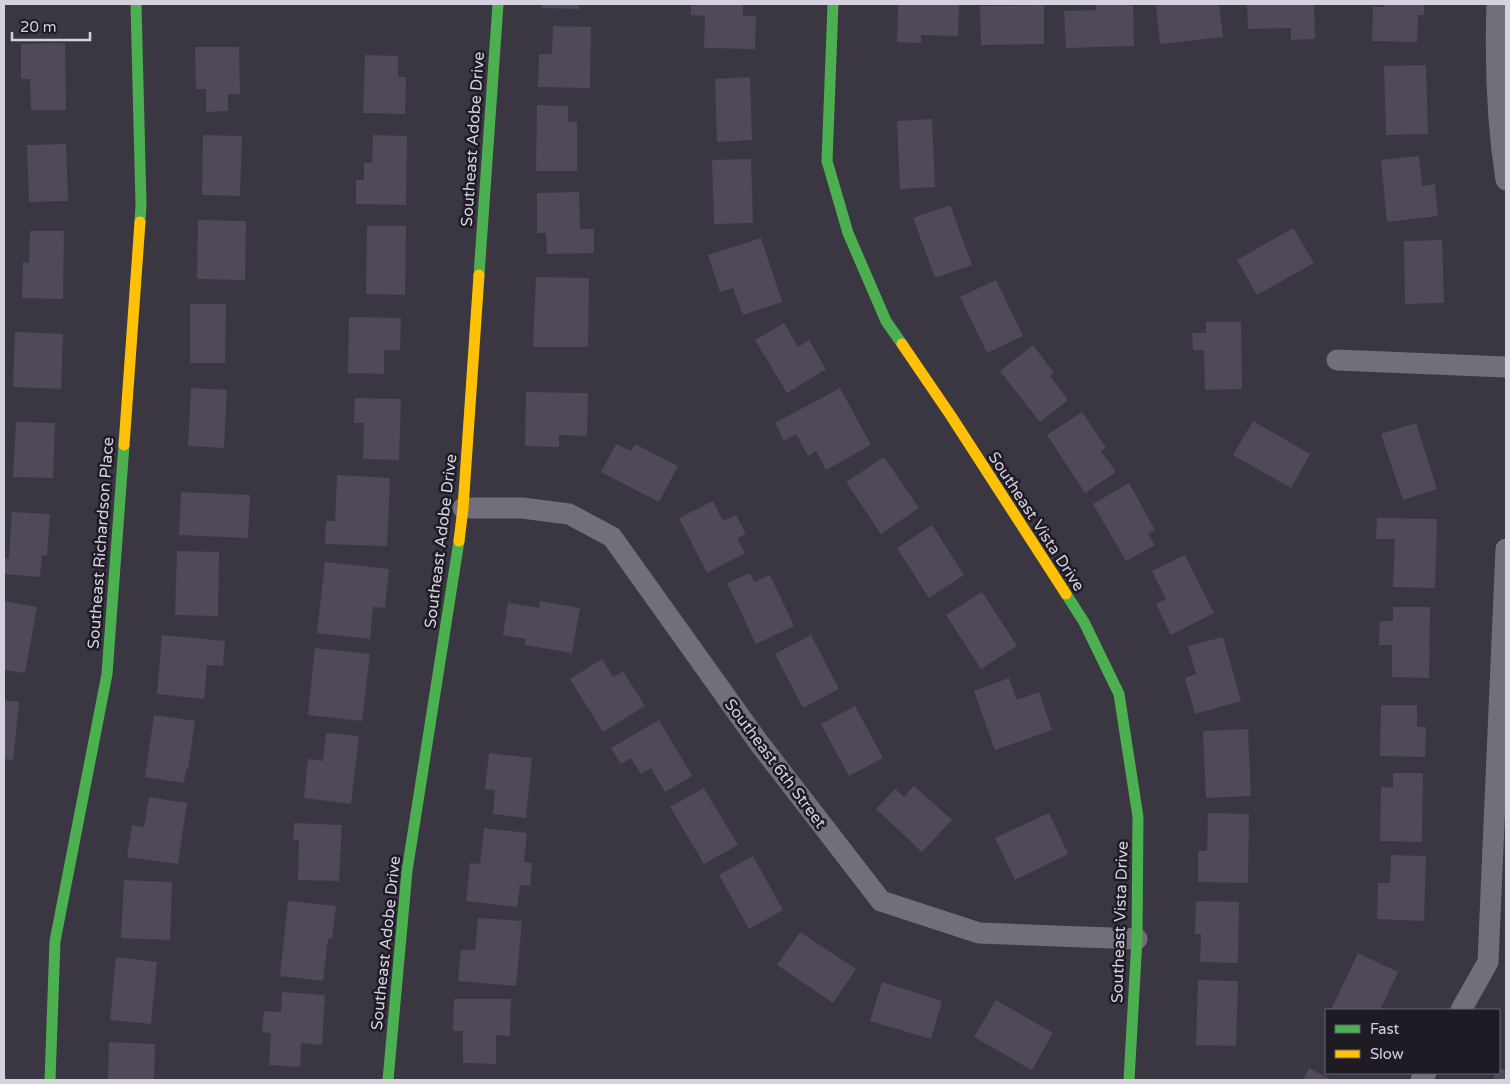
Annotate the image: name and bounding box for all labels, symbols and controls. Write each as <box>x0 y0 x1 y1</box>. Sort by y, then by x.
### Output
scale bar <box>12 10 90 42</box>
text: 20 m <box>20 18 57 36</box>
street label: Southeast Adobe Drive <box>457 51 489 227</box>
street label: Southeast Richardson Place <box>84 437 118 650</box>
street label: Southeast Vista Drive <box>984 448 1089 595</box>
street label: Southeast Adobe Drive <box>420 453 462 629</box>
street label: Southeast 6th Street <box>720 695 830 832</box>
street label: Southeast Vista Drive <box>1107 841 1133 1004</box>
street label: Southeast Adobe Drive <box>367 855 405 1031</box>
legend <box>1325 1009 1500 1074</box>
text: Fast <box>1370 1020 1400 1038</box>
text: Slow <box>1370 1045 1404 1063</box>

